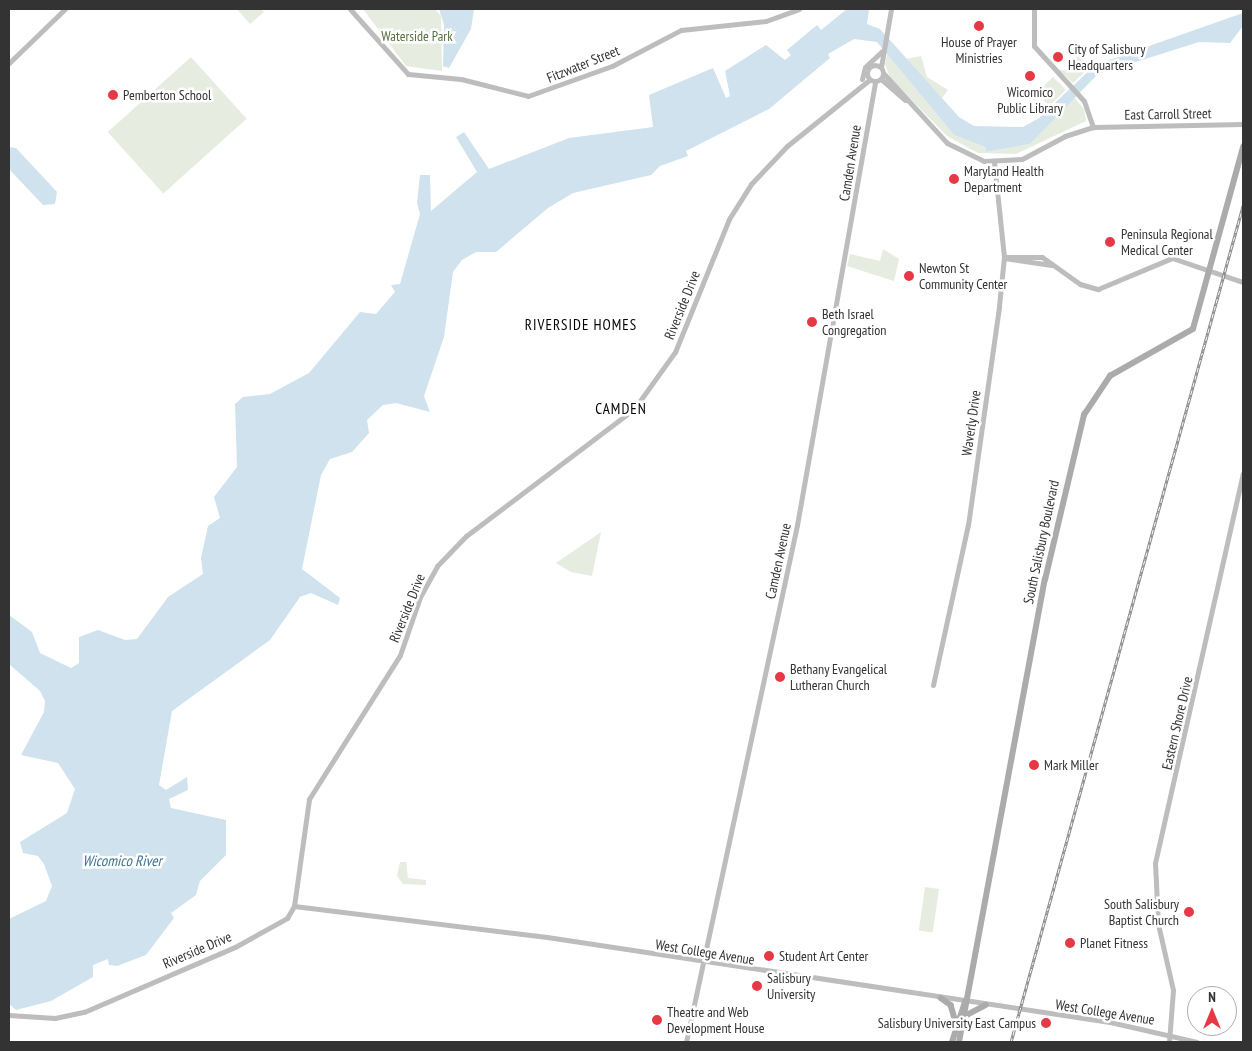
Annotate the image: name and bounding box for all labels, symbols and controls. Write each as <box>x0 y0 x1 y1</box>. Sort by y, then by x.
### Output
marker: House of Prayer Ministries <box>973 20 985 32</box>
park label: Waterside Park <box>381 28 453 44</box>
place label: House of Prayer Ministries <box>941 34 1017 66</box>
place label: City of Salisbury Headquarters <box>1068 41 1146 74</box>
street label: Fitzwater Street <box>544 42 622 86</box>
marker: City of Salisbury Headquarters <box>1052 51 1064 63</box>
marker: Wicomico Public Library <box>1024 70 1036 82</box>
place label: Wicomico Public Library <box>997 84 1063 116</box>
place label: Pemberton School <box>123 87 211 103</box>
marker: Pemberton School <box>107 89 119 101</box>
street label: East Carroll Street <box>1124 105 1212 123</box>
street label: Camden Avenue <box>836 124 864 202</box>
place label: Maryland Health Department <box>964 163 1044 196</box>
marker: Maryland Health Department <box>948 173 960 185</box>
place label: Peninsula Regional Medical Center <box>1121 226 1213 258</box>
marker: Peninsula Regional Medical Center <box>1103 235 1117 249</box>
place label: Newton St Community Center <box>919 260 1008 292</box>
street label: Riverside Drive <box>661 268 703 342</box>
marker: Newton St Community Center <box>903 270 915 282</box>
place label: Beth Israel Congregation <box>822 306 886 338</box>
district label: RIVERSIDE HOMES <box>523 316 639 334</box>
marker: Beth Israel Congregation <box>806 316 818 328</box>
street label: Waverly Drive <box>958 389 984 457</box>
district label: CAMDEN <box>594 400 648 418</box>
street label: South Salisbury Boulevard <box>1020 478 1062 606</box>
street label: Camden Avenue <box>762 521 794 601</box>
street label: Riverside Drive <box>386 571 428 645</box>
place label: Bethany Evangelical Lutheran Church <box>790 661 888 694</box>
marker: Bethany Evangelical Lutheran Church <box>774 671 786 683</box>
street label: Eastern Shore Drive <box>1158 675 1196 771</box>
place label: Mark Miller <box>1044 757 1099 773</box>
marker: Mark Miller <box>1028 759 1040 771</box>
water label: Wicomico River <box>82 852 162 870</box>
place label: South Salisbury Baptist Church <box>1104 896 1179 929</box>
marker: South Salisbury Baptist Church <box>1183 906 1195 918</box>
street label: Riverside Drive <box>160 928 234 972</box>
place label: Planet Fitness <box>1080 935 1148 951</box>
street label: West College Avenue <box>654 936 756 968</box>
marker: Planet Fitness <box>1064 937 1076 949</box>
place label: Student Art Center <box>779 948 869 964</box>
marker: Student Art Center <box>763 950 775 962</box>
place label: Salisbury University <box>767 970 815 1002</box>
marker: Salisbury University <box>751 980 763 992</box>
north arrow <box>1187 986 1237 1036</box>
text: N <box>1208 988 1216 1006</box>
street label: West College Avenue <box>1054 996 1156 1028</box>
place label: Theatre and Web Development House <box>667 1004 765 1036</box>
marker: Theatre and Web Development House <box>651 1014 663 1026</box>
place label: Salisbury University East Campus <box>877 1015 1036 1031</box>
marker: Salisbury University East Campus <box>1040 1017 1052 1029</box>

